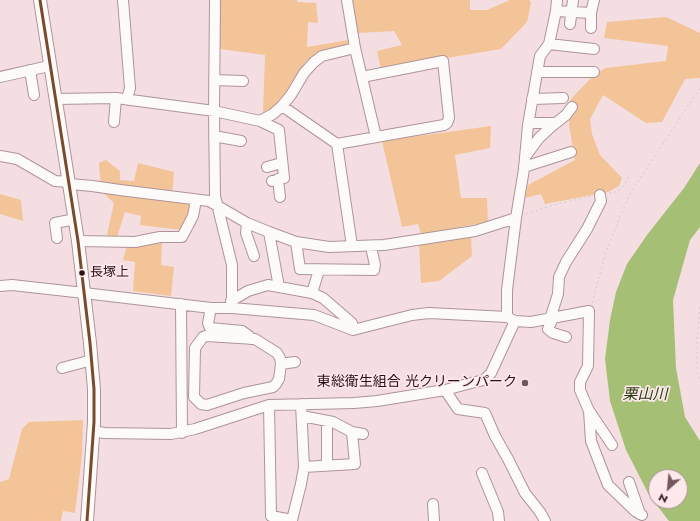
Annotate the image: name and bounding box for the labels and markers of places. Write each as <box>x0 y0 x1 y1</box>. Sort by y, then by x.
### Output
place label: 長塚上 <box>90 265 129 281</box>
marker: 長塚上 <box>77 268 87 278</box>
place label: 東総衛生組合 光クリーンパーク <box>317 375 517 391</box>
marker: 東総衛生組合 光クリーンパーク <box>520 378 530 388</box>

